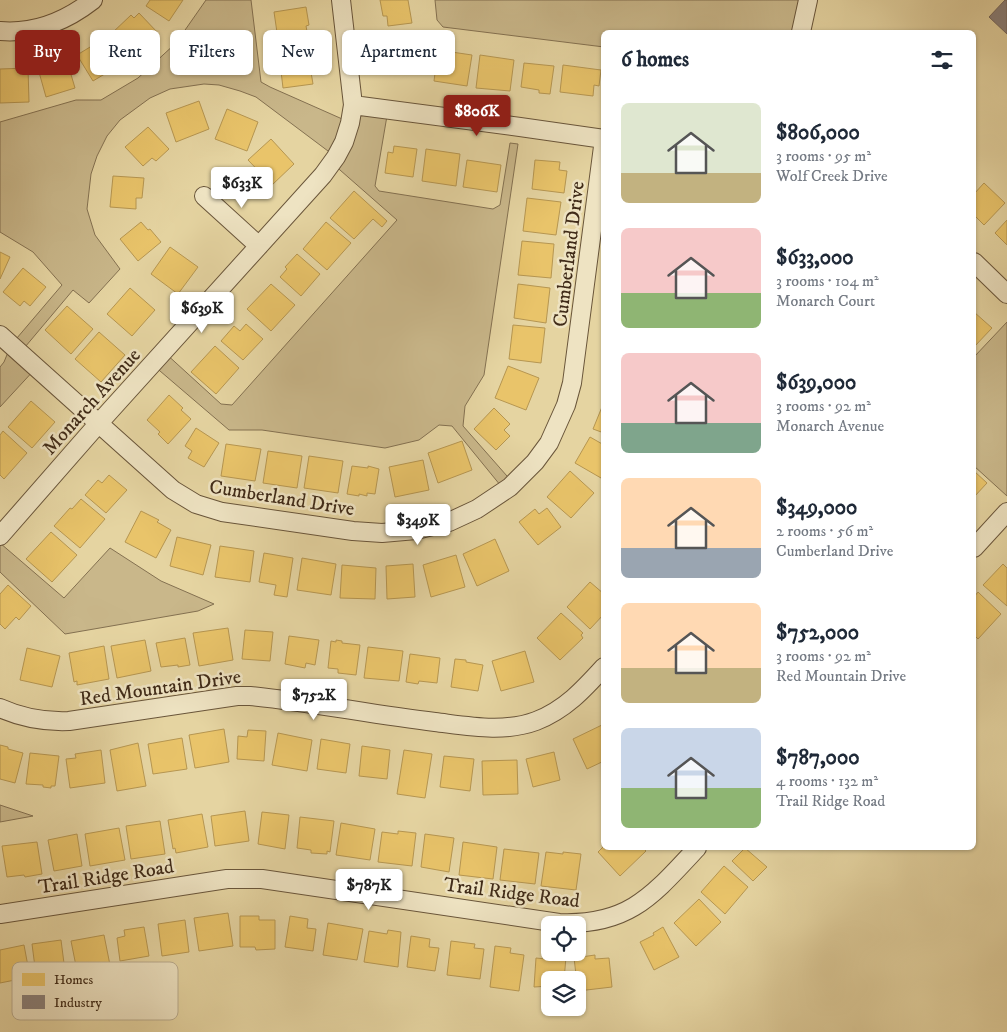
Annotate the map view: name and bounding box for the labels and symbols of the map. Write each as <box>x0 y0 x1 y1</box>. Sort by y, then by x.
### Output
pin: $806K <box>442 94 512 137</box>
pin: $633K <box>207 166 277 209</box>
street label: Cumberland Drive <box>548 180 591 328</box>
pin: $639K <box>167 292 237 334</box>
street label: Monarch Avenue <box>38 343 147 461</box>
street label: Cumberland Drive <box>207 475 356 522</box>
pin: $349K <box>383 504 453 546</box>
street label: Red Mountain Drive <box>78 665 243 712</box>
pin: $752K <box>279 678 349 721</box>
street label: Trail Ridge Road <box>37 854 176 901</box>
pin: $787K <box>334 868 404 911</box>
street label: Trail Ridge Road <box>442 873 581 914</box>
legend <box>12 962 178 1020</box>
text: Homes <box>54 971 94 989</box>
text: Industry <box>54 994 102 1012</box>

